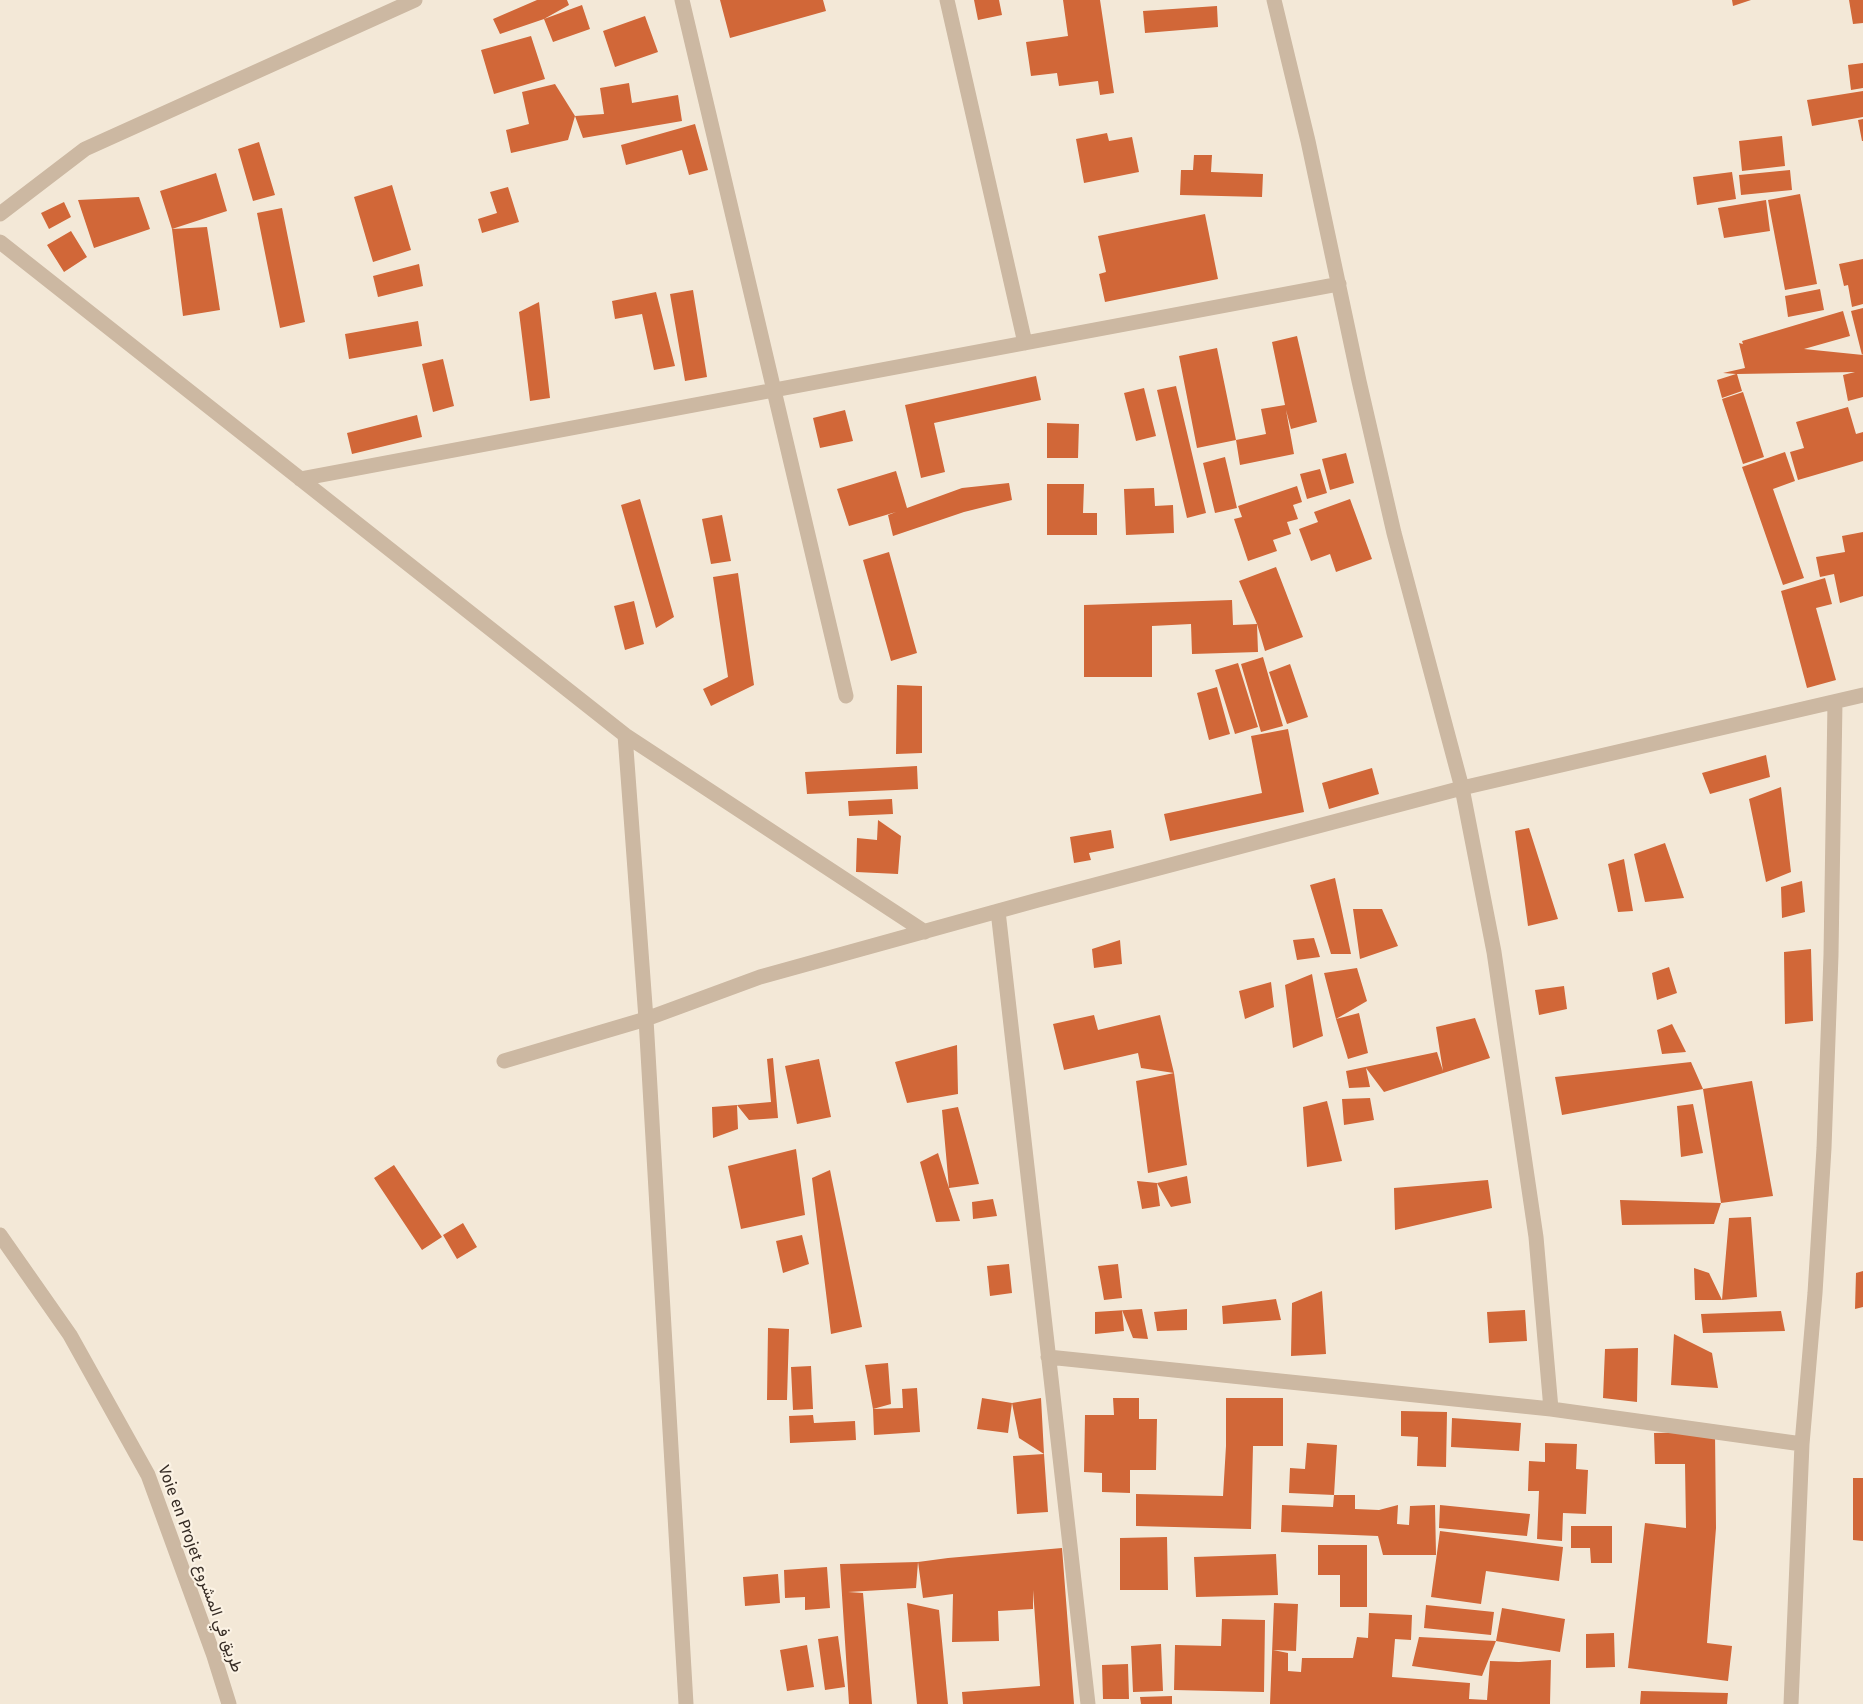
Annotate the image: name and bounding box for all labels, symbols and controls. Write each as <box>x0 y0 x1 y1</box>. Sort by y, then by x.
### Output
street label: Voie en Projet طريق في المشروع <box>154 1463 246 1675</box>

